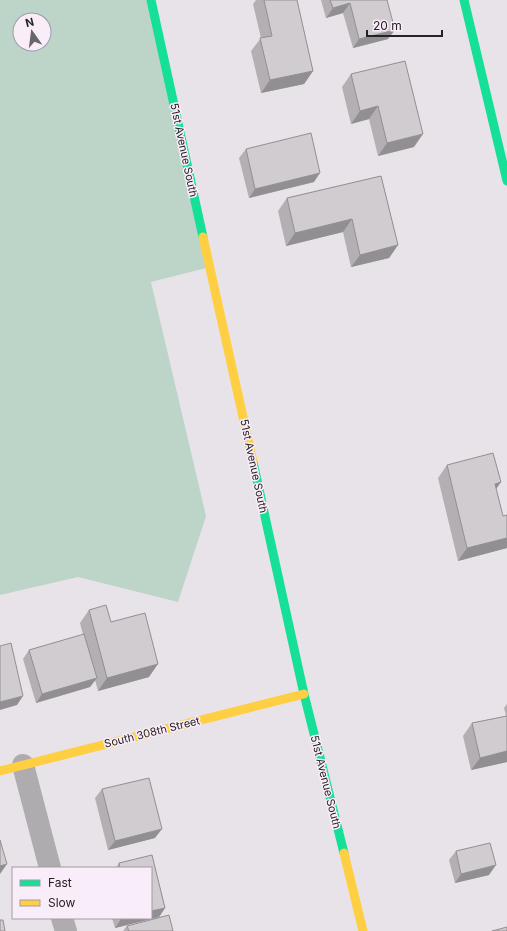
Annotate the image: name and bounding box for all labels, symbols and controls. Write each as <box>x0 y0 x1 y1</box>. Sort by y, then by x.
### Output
north arrow <box>12 12 52 52</box>
scale bar <box>367 12 442 38</box>
text: N <box>24 14 35 30</box>
text: 20 m <box>373 18 402 33</box>
street label: 51st Avenue South <box>167 102 201 198</box>
street label: 51st Avenue South <box>237 418 271 514</box>
street label: South 308th Street <box>103 713 202 751</box>
street label: 51st Avenue South <box>308 734 344 830</box>
legend <box>12 867 152 919</box>
text: Fast <box>48 875 72 890</box>
text: Slow <box>48 895 76 910</box>

